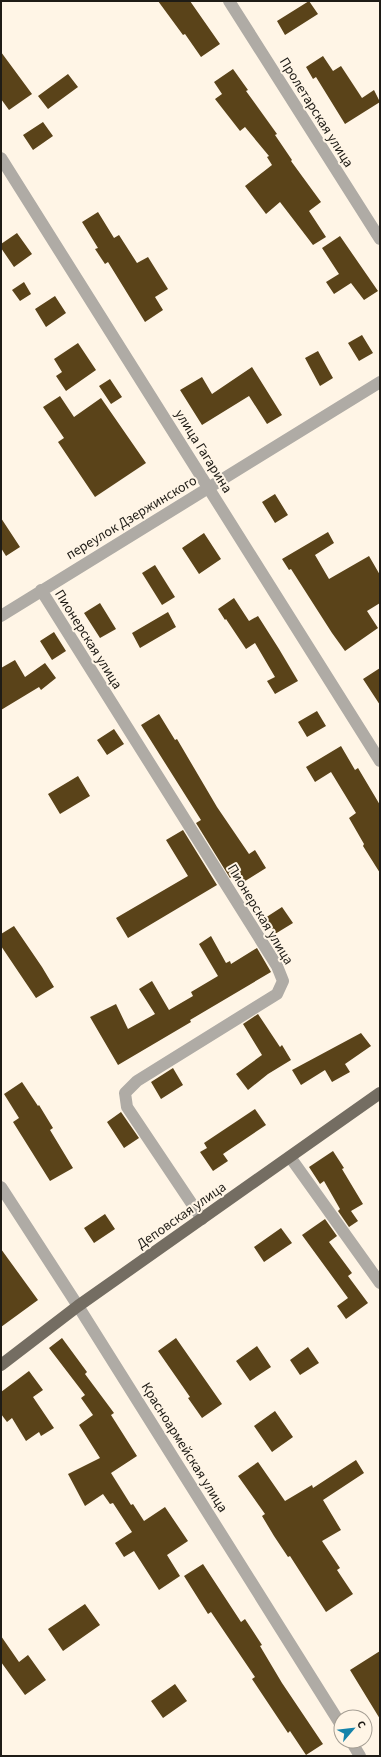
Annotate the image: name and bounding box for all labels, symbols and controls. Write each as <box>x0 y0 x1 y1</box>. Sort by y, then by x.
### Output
street label: Пролетарская улица <box>274 54 358 171</box>
street label: улица Гагарина <box>169 406 237 497</box>
street label: переулок Дзержинского <box>62 471 201 565</box>
street label: Пионерская улица <box>49 586 127 693</box>
street label: Пионерская улица <box>222 860 298 969</box>
street label: Деповская улица <box>133 1177 230 1254</box>
street label: Красноармейская улица <box>136 1379 232 1516</box>
north arrow <box>333 1709 373 1749</box>
text: С <box>353 1718 370 1731</box>

